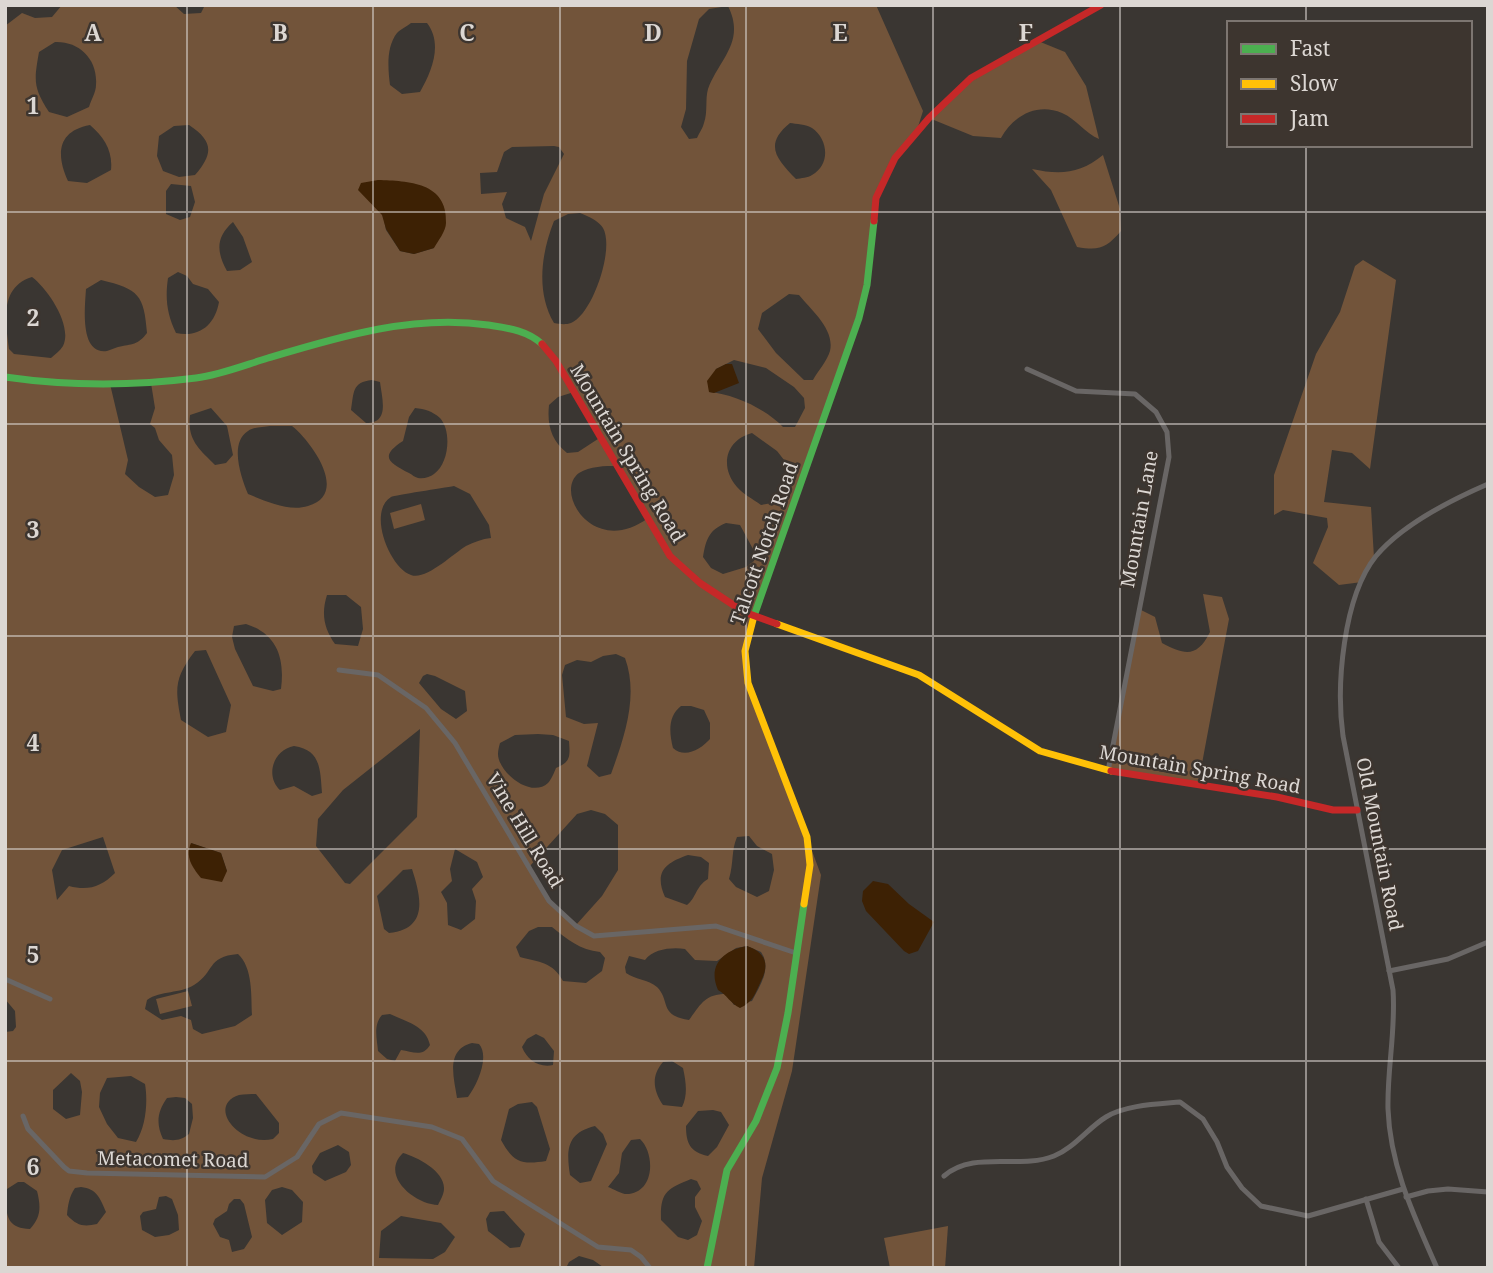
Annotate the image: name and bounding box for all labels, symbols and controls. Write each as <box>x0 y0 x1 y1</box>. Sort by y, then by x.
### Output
text: A <box>84 16 102 48</box>
text: B <box>272 16 288 48</box>
text: C <box>459 16 475 48</box>
text: D <box>644 16 662 48</box>
text: E <box>832 16 848 48</box>
text: F <box>1019 16 1033 48</box>
legend <box>1227 21 1472 147</box>
text: Fast <box>1290 34 1330 62</box>
text: Slow <box>1290 69 1339 97</box>
text: 1 <box>27 89 40 121</box>
text: Jam <box>1289 104 1329 132</box>
text: 2 <box>27 301 40 333</box>
street label: Mountain Spring Road <box>564 359 692 547</box>
street label: Mountain Lane <box>1114 448 1164 590</box>
street label: Talcott Notch Road <box>724 458 804 628</box>
text: 3 <box>27 513 40 545</box>
text: 4 <box>27 726 40 758</box>
street label: Mountain Spring Road <box>1097 738 1303 800</box>
street label: Old Mountain Road <box>1350 755 1410 933</box>
street label: Vine Hill Road <box>480 768 570 893</box>
text: 5 <box>27 938 40 970</box>
street label: Metacomet Road <box>97 1145 249 1173</box>
text: 6 <box>27 1150 40 1182</box>

